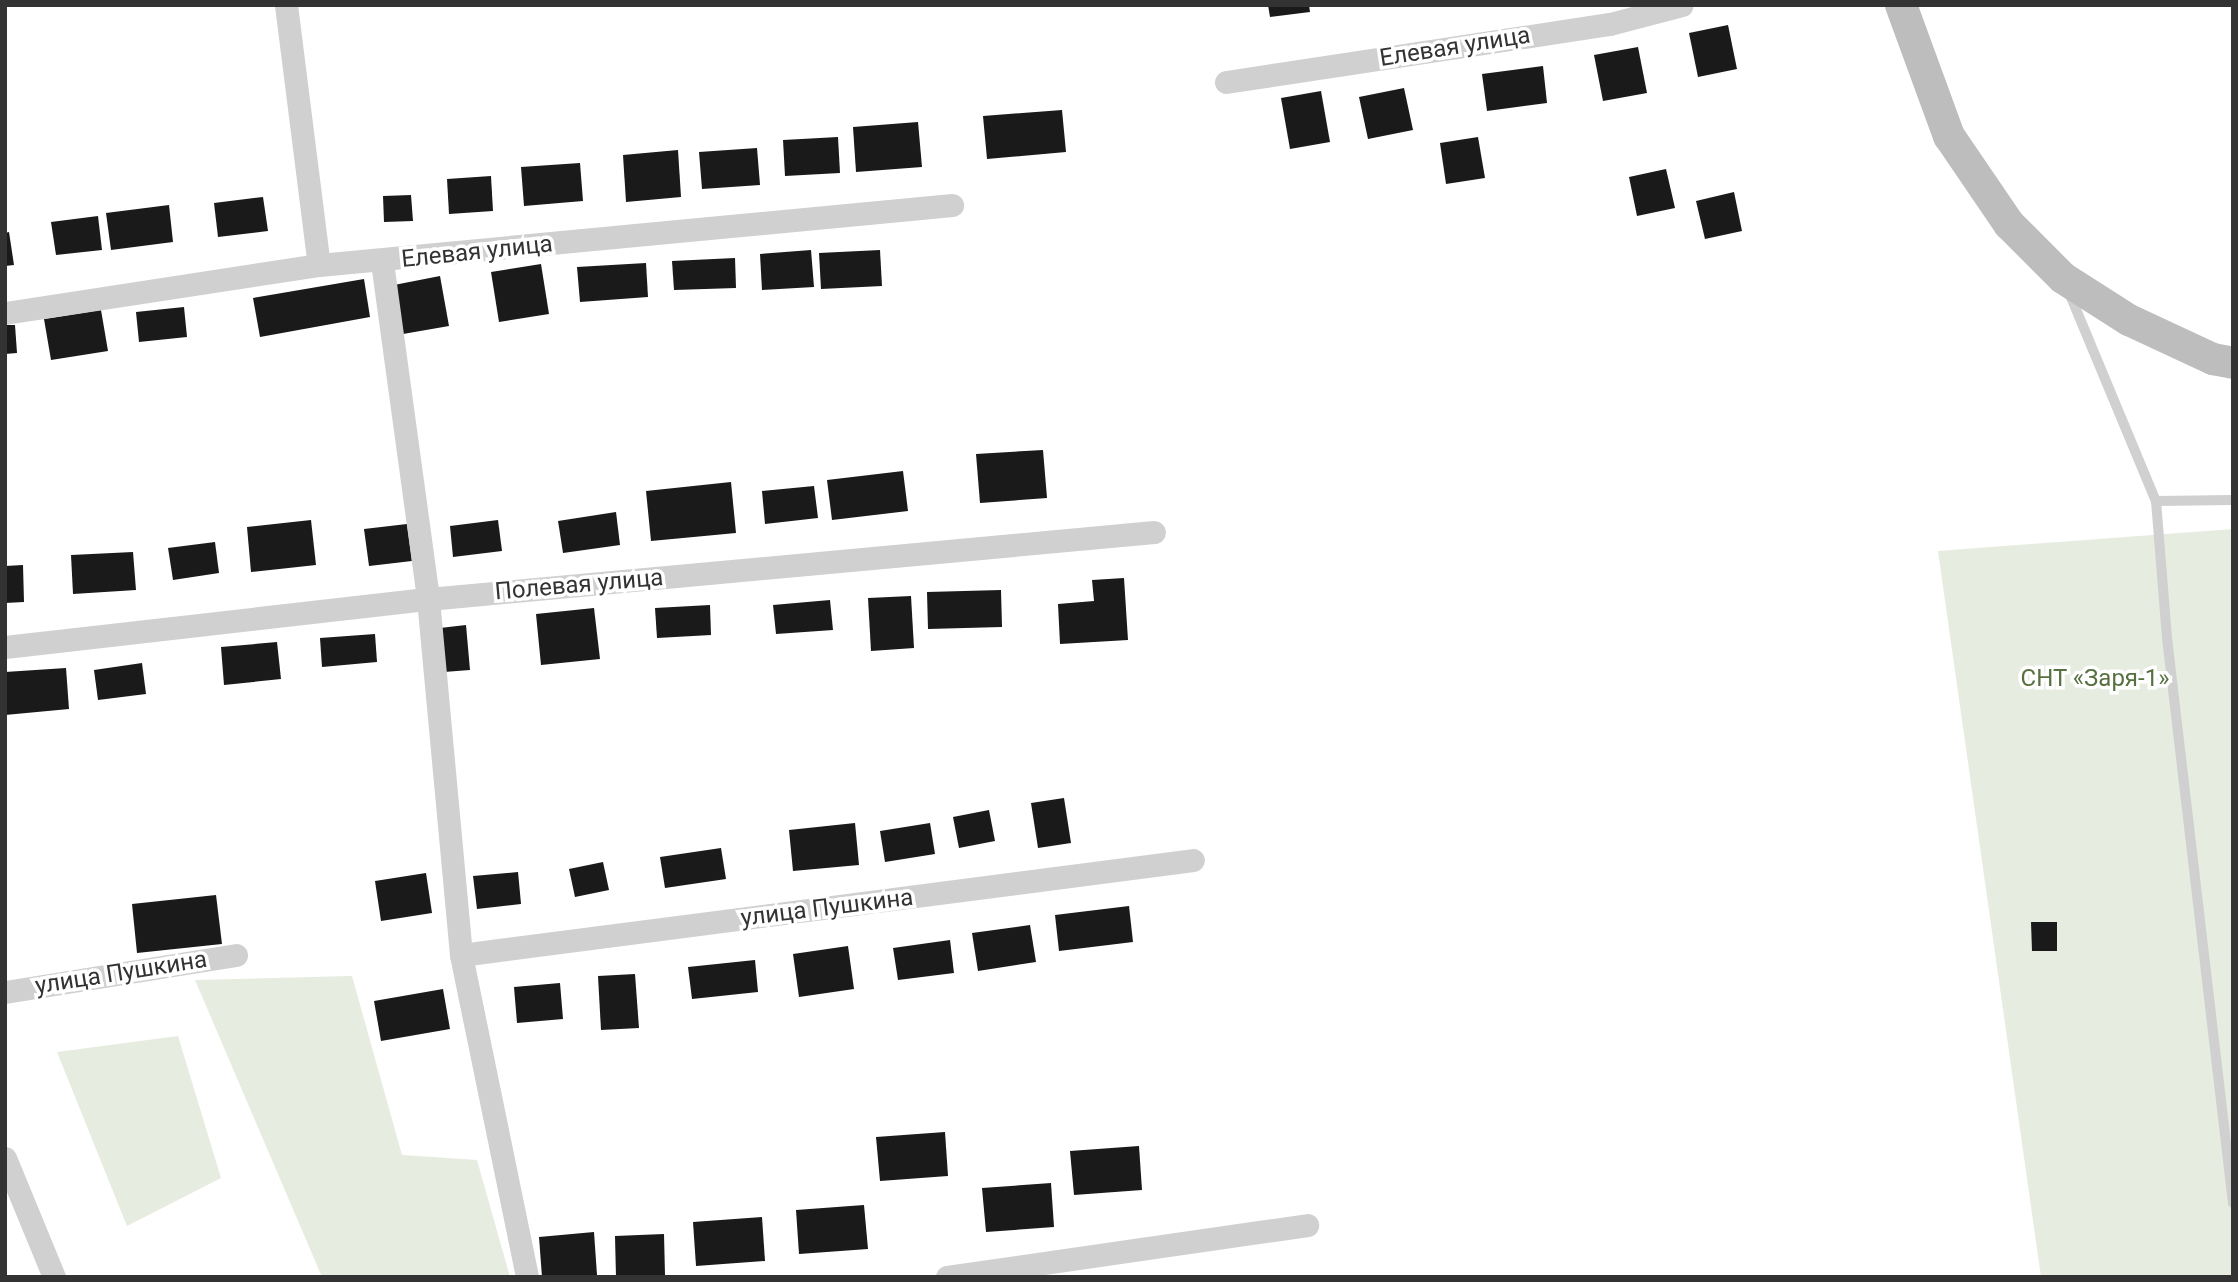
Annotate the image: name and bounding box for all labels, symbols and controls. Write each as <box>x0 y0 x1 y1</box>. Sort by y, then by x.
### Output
street label: Елевая улица <box>1378 21 1532 73</box>
street label: Елевая улица <box>400 230 554 274</box>
street label: Полевая улица <box>494 563 664 607</box>
park label: СНТ «Заря-1» <box>2020 665 2170 693</box>
street label: улица Пушкина <box>739 883 915 933</box>
street label: улица Пушкина <box>33 945 209 1001</box>

